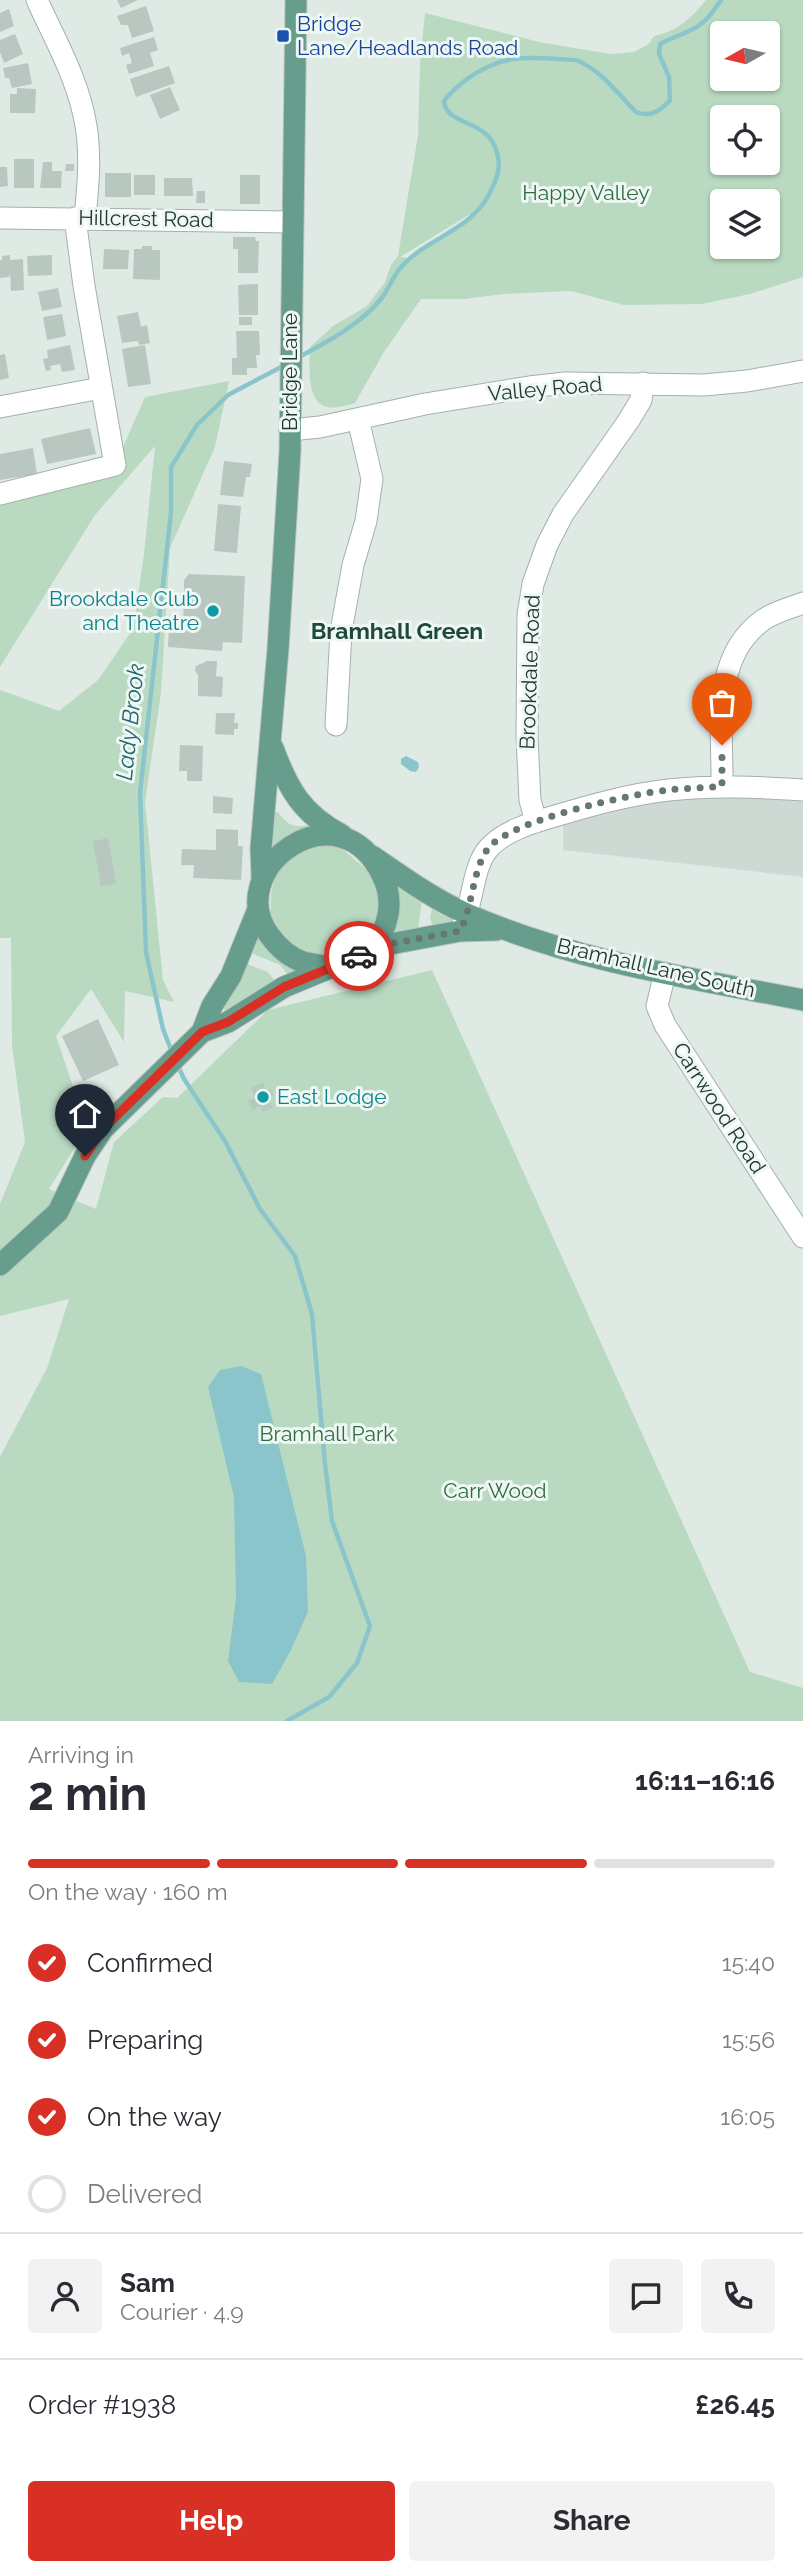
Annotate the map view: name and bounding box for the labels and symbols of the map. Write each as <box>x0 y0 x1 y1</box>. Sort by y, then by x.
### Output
place label: Bridge Lane/Headlands Road <box>297 11 518 60</box>
north arrow <box>710 21 780 91</box>
marker: Bridge Lane/Headlands Road <box>275 28 291 44</box>
park label: Happy Valley <box>522 180 650 205</box>
street label: Hillcrest Road <box>78 205 214 232</box>
street label: Bridge Lane <box>277 313 302 431</box>
street label: Valley Road <box>487 371 603 406</box>
place label: Brookdale Club and Theatre <box>49 586 199 635</box>
street label: Brookdale Road <box>514 594 545 750</box>
marker: Brookdale Club and Theatre <box>205 603 221 619</box>
district label: Bramhall Green <box>311 617 483 644</box>
water label: Lady Brook <box>110 662 149 782</box>
pin <box>692 673 752 745</box>
courier <box>324 921 394 991</box>
street label: Bramhall Lane South <box>555 933 758 1002</box>
street label: Carrwood Road <box>668 1038 771 1178</box>
pin <box>55 1084 115 1156</box>
place label: East Lodge <box>277 1084 387 1109</box>
marker: East Lodge <box>255 1089 271 1105</box>
park label: Bramhall Park <box>260 1421 394 1446</box>
park label: Carr Wood <box>443 1478 547 1503</box>

